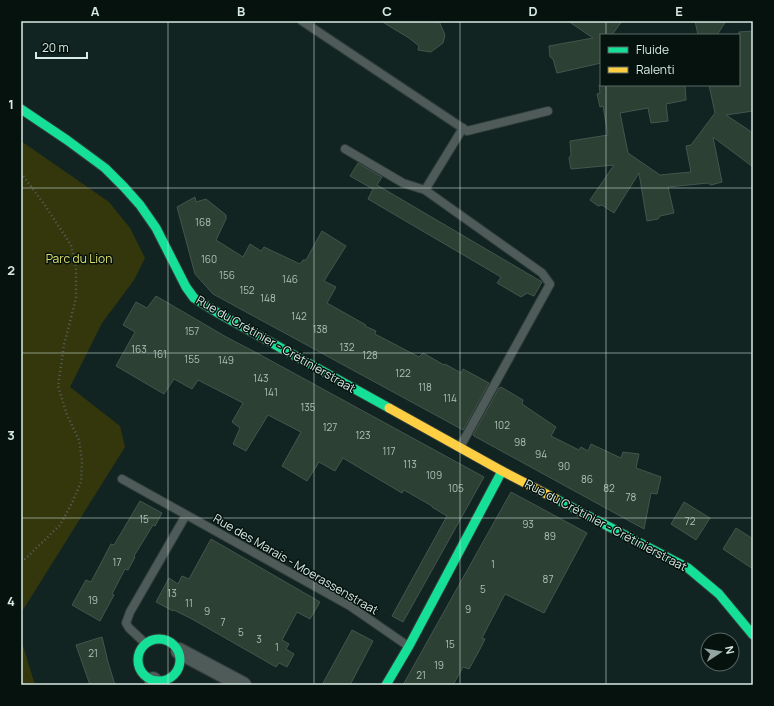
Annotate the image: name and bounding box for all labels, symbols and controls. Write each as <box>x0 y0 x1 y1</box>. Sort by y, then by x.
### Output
text: A <box>91 2 100 20</box>
text: B <box>237 2 245 20</box>
text: C <box>382 2 392 20</box>
text: D <box>528 2 538 20</box>
text: E <box>675 2 683 20</box>
scale bar <box>36 34 87 60</box>
legend <box>600 34 740 86</box>
text: 20 m <box>42 39 69 56</box>
text: Fluide <box>636 41 669 58</box>
text: Ralenti <box>636 61 675 78</box>
text: 1 <box>8 95 14 113</box>
house number: 168 <box>195 215 211 229</box>
park label: Parc du Lion <box>46 250 112 267</box>
house number: 160 <box>201 252 217 266</box>
text: 2 <box>7 261 15 279</box>
house number: 156 <box>219 268 235 282</box>
house number: 146 <box>282 272 298 286</box>
house number: 152 <box>239 283 255 297</box>
street label: Rue du Crétinier - Crétinierstraat <box>193 291 359 397</box>
house number: 148 <box>260 291 276 305</box>
house number: 142 <box>291 309 307 323</box>
house number: 138 <box>312 322 328 336</box>
house number: 157 <box>185 324 199 338</box>
house number: 132 <box>339 340 355 354</box>
house number: 163 <box>131 342 147 356</box>
house number: 161 <box>153 347 167 361</box>
house number: 128 <box>362 348 378 362</box>
house number: 155 <box>184 352 200 366</box>
house number: 149 <box>218 353 234 367</box>
house number: 122 <box>395 366 411 380</box>
house number: 143 <box>253 371 269 385</box>
house number: 118 <box>418 380 432 394</box>
house number: 141 <box>264 385 278 399</box>
house number: 114 <box>443 391 457 405</box>
house number: 135 <box>300 400 316 414</box>
house number: 102 <box>494 418 510 432</box>
house number: 127 <box>323 420 337 434</box>
text: 3 <box>7 426 15 444</box>
house number: 123 <box>355 428 371 442</box>
house number: 98 <box>514 435 526 449</box>
house number: 117 <box>383 444 395 458</box>
house number: 94 <box>535 447 547 461</box>
house number: 113 <box>403 457 417 471</box>
house number: 90 <box>558 459 570 473</box>
house number: 109 <box>426 468 442 482</box>
house number: 86 <box>581 472 593 486</box>
street label: Rue du Crétinier - Crétinierstraat <box>522 475 690 575</box>
house number: 105 <box>448 481 464 495</box>
house number: 82 <box>603 481 615 495</box>
house number: 78 <box>626 490 637 504</box>
street label: Rue des Marais - Moerassenstraat <box>210 510 382 619</box>
house number: 15 <box>139 512 149 526</box>
house number: 72 <box>685 514 696 528</box>
house number: 93 <box>522 517 534 531</box>
house number: 89 <box>544 529 556 543</box>
house number: 17 <box>113 555 121 569</box>
house number: 1 <box>491 557 495 571</box>
house number: 87 <box>543 572 553 586</box>
house number: 5 <box>480 582 486 596</box>
house number: 13 <box>167 586 177 600</box>
text: 4 <box>7 592 15 610</box>
house number: 19 <box>88 593 98 607</box>
house number: 11 <box>185 596 193 610</box>
house number: 9 <box>465 602 471 616</box>
house number: 9 <box>204 604 210 618</box>
house number: 7 <box>220 615 226 629</box>
house number: 5 <box>238 625 244 639</box>
house number: 3 <box>256 632 262 646</box>
north arrow <box>700 632 740 672</box>
house number: 15 <box>445 637 455 651</box>
house number: 1 <box>275 640 279 654</box>
text: N <box>722 644 738 655</box>
house number: 21 <box>88 646 98 660</box>
house number: 19 <box>434 658 444 672</box>
house number: 21 <box>416 668 426 682</box>

